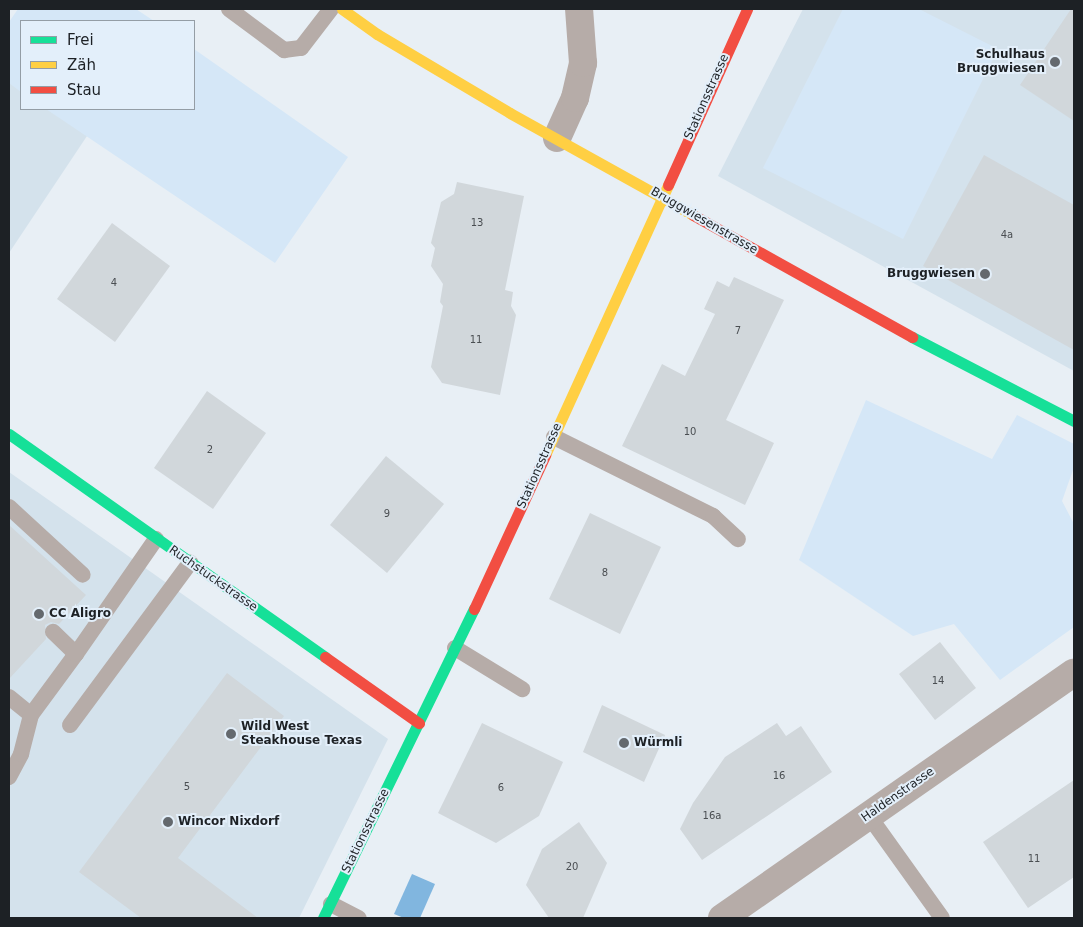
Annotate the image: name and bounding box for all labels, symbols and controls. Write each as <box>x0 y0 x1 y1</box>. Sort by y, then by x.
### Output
legend <box>20 20 195 110</box>
text: Frei <box>67 31 94 49</box>
place label: Schulhaus Bruggwiesen <box>957 48 1045 76</box>
street label: Stationsstrasse <box>682 52 732 142</box>
text: Zäh <box>67 56 96 74</box>
marker: Schulhaus Bruggwiesen <box>1049 56 1061 68</box>
text: Stau <box>67 81 101 99</box>
street label: Bruggwiesenstrasse <box>648 185 760 257</box>
house number: 13 <box>471 217 483 229</box>
house number: 4a <box>1001 229 1013 241</box>
place label: Bruggwiesen <box>887 267 975 281</box>
marker: Bruggwiesen <box>979 268 991 280</box>
house number: 4 <box>111 277 117 289</box>
house number: 7 <box>735 325 741 337</box>
house number: 11 <box>470 334 482 346</box>
street label: Stationsstrasse <box>515 421 565 511</box>
house number: 10 <box>684 426 696 438</box>
house number: 2 <box>207 444 213 456</box>
house number: 9 <box>384 508 390 520</box>
street label: Ruchstuckstrasse <box>166 543 260 615</box>
house number: 8 <box>602 567 608 579</box>
place label: CC Aligro <box>49 607 111 621</box>
marker: CC Aligro <box>33 608 45 620</box>
house number: 14 <box>932 675 944 687</box>
place label: Wild West Steakhouse Texas <box>241 720 362 748</box>
marker: Wild West Steakhouse Texas <box>225 728 237 740</box>
place label: Würmli <box>634 736 682 750</box>
marker: Würmli <box>618 737 630 749</box>
street label: Haldenstrasse <box>859 765 937 825</box>
house number: 16 <box>773 770 785 782</box>
house number: 5 <box>184 781 190 793</box>
house number: 6 <box>498 782 504 794</box>
street label: Stationsstrasse <box>339 786 393 876</box>
house number: 16a <box>703 810 721 822</box>
place label: Wincor Nixdorf <box>178 815 279 829</box>
marker: Wincor Nixdorf <box>162 816 174 828</box>
house number: 11 <box>1028 853 1040 865</box>
house number: 20 <box>566 861 578 873</box>

